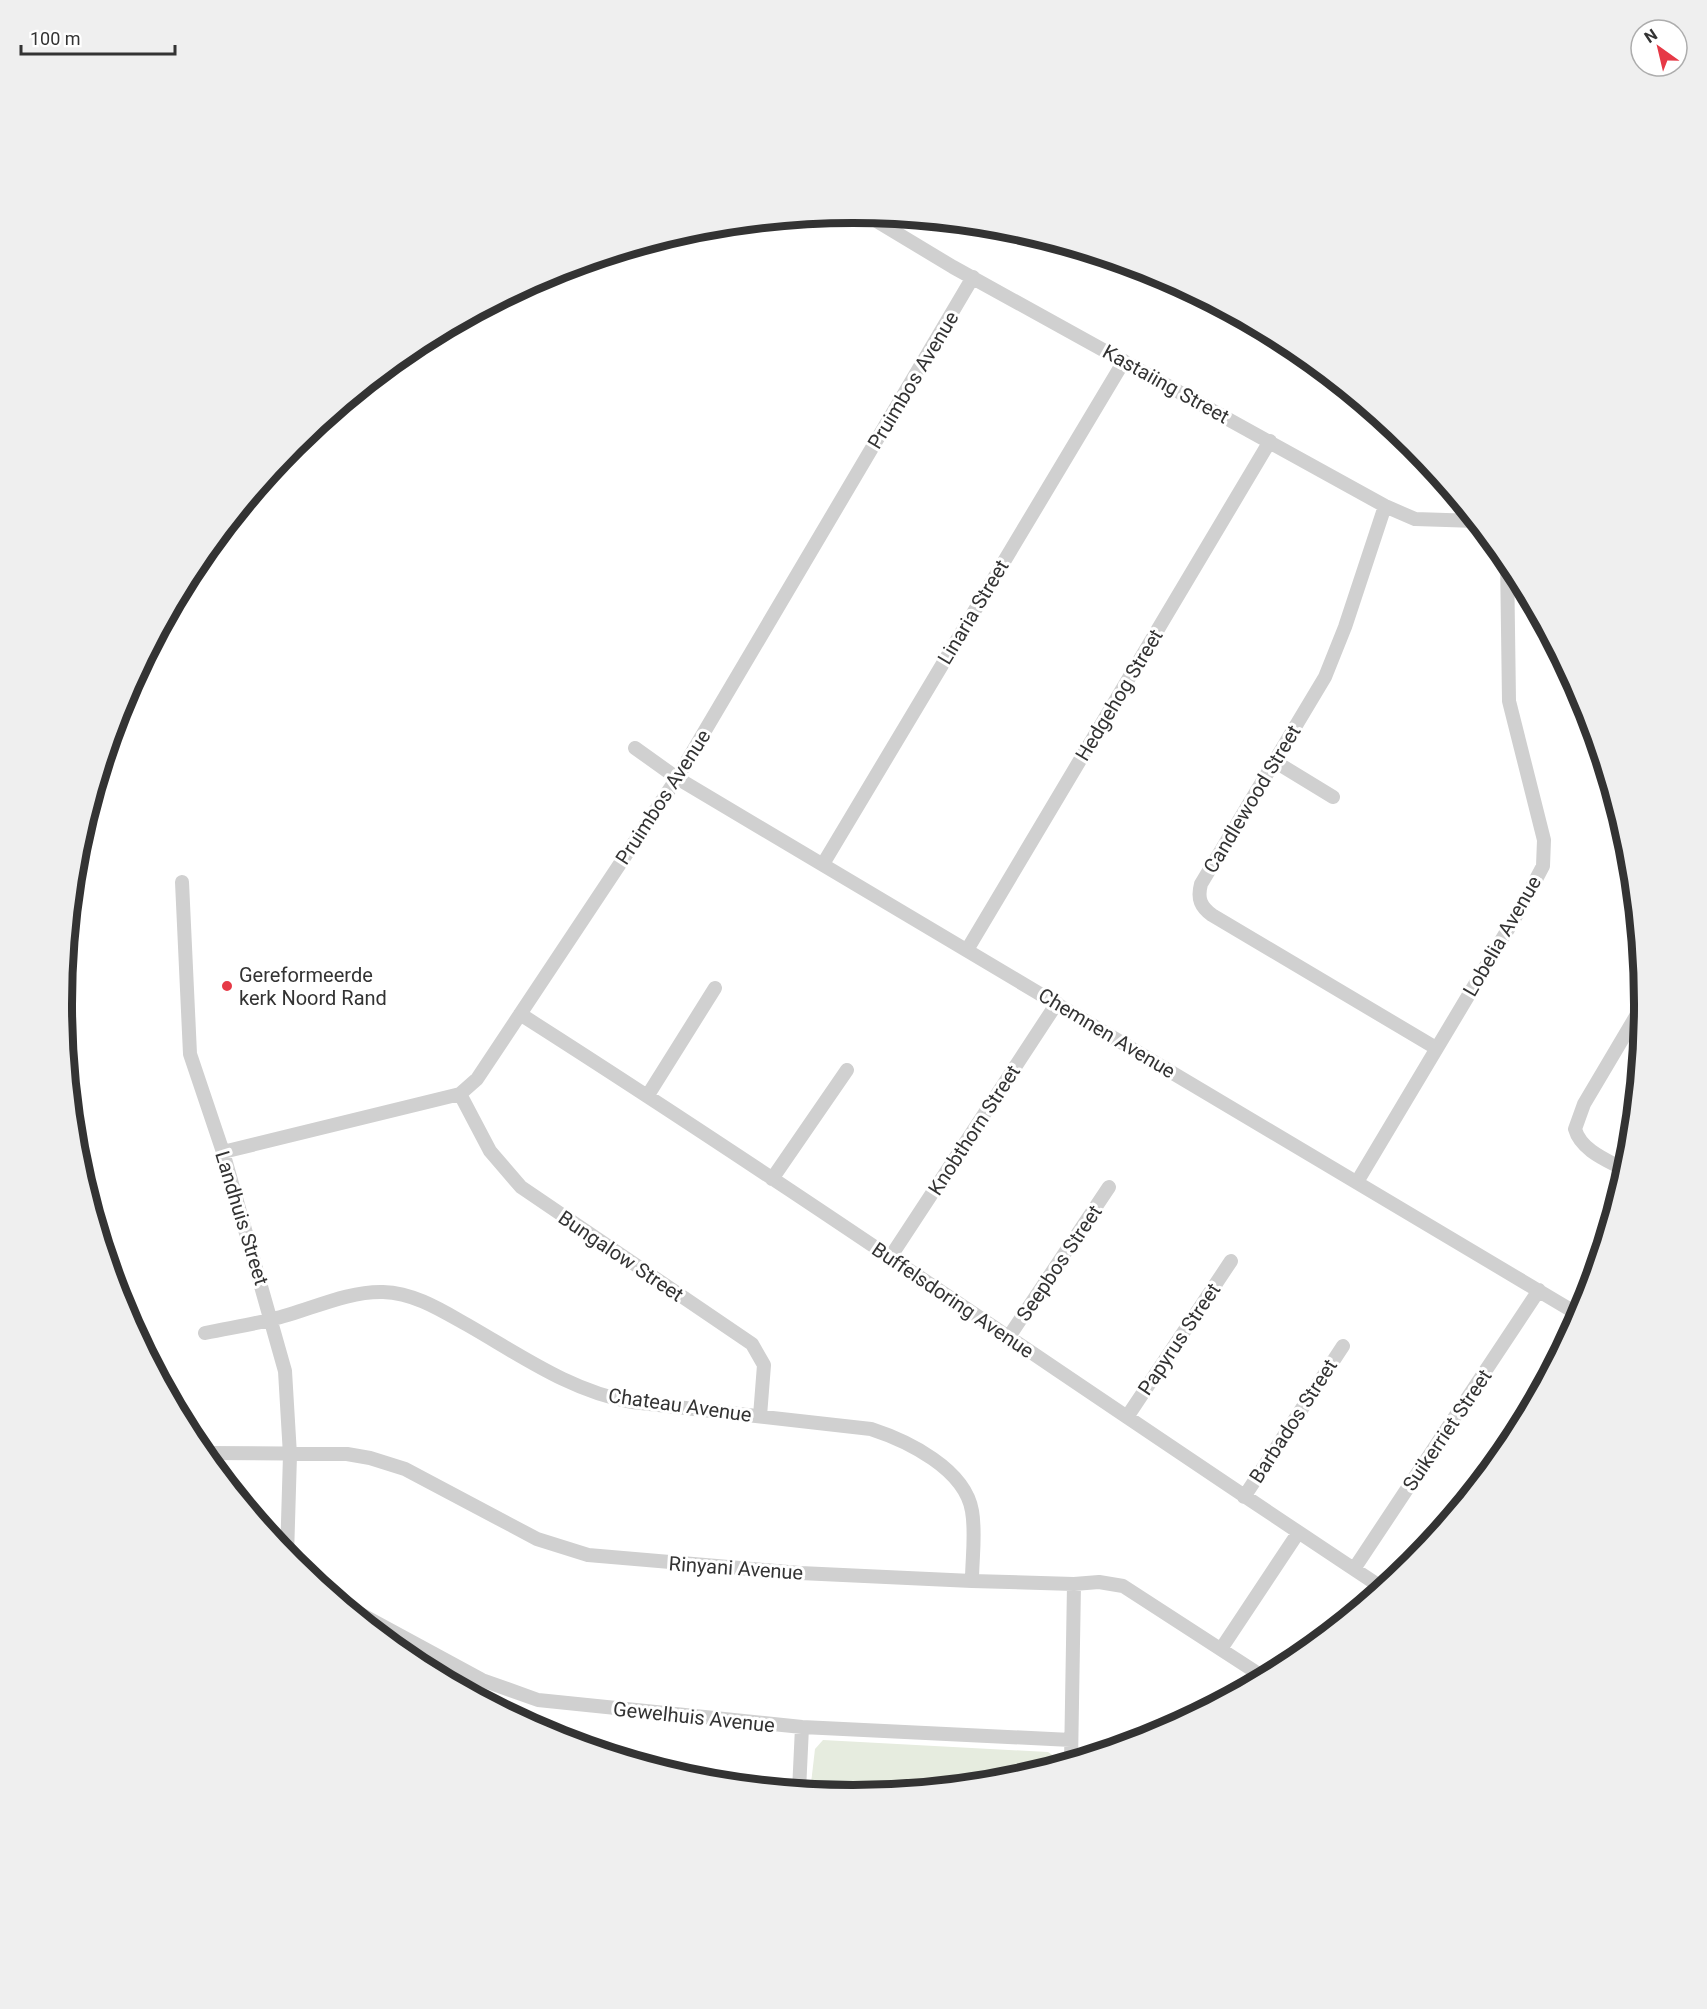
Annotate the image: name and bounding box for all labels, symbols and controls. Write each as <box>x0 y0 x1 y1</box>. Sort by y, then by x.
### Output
scale bar <box>21 18 176 56</box>
north arrow <box>1629 18 1689 78</box>
text: N <box>1641 25 1661 47</box>
text: 100 m <box>30 28 81 49</box>
street label: Pruimbos Avenue <box>863 307 963 453</box>
street label: Kastaiing Street <box>1099 339 1233 429</box>
street label: Linaria Street <box>932 555 1014 669</box>
street label: Hedgehog Street <box>1070 625 1168 765</box>
street label: Candlewood Street <box>1198 721 1306 877</box>
street label: Pruimbos Avenue <box>610 725 716 869</box>
street label: Lobelia Avenue <box>1458 872 1546 1000</box>
place label: Gereformeerde kerk Noord Rand <box>239 963 387 1010</box>
marker: Gereformeerde kerk Noord Rand <box>220 979 234 993</box>
street label: Chemnen Avenue <box>1034 983 1180 1083</box>
street label: Knobthorn Street <box>923 1060 1025 1200</box>
street label: Landhuis Street <box>210 1148 274 1288</box>
street label: Seepbos Street <box>1011 1200 1107 1326</box>
street label: Bungalow Street <box>554 1205 688 1307</box>
street label: Buffelsdoring Avenue <box>868 1237 1038 1363</box>
street label: Papyrus Street <box>1133 1278 1225 1400</box>
street label: Barbados Street <box>1244 1355 1342 1487</box>
street label: Suikerriet Street <box>1397 1365 1497 1495</box>
street label: Chateau Avenue <box>607 1383 753 1427</box>
street label: Rinyani Avenue <box>668 1551 804 1585</box>
street label: Gewelhuis Avenue <box>612 1697 776 1737</box>

